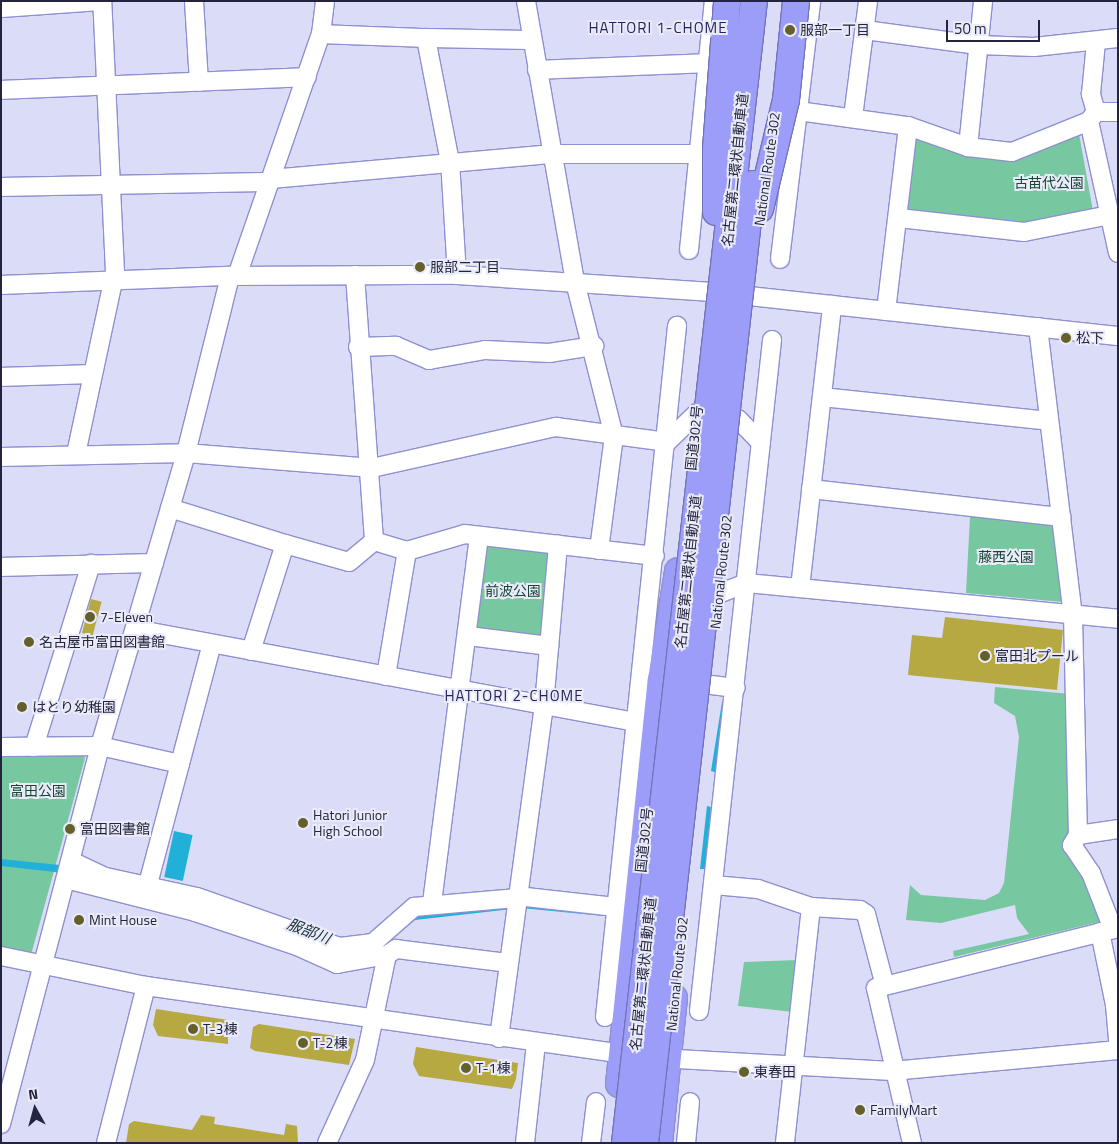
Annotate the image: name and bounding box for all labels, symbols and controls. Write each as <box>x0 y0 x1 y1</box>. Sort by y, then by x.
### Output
scale bar <box>949 10 1043 42</box>
text: 50 m <box>954 17 987 40</box>
district label: HATTORI 1-CHOME <box>587 19 729 37</box>
place label: 服部一丁目 <box>800 22 870 38</box>
marker: 服部一丁目 <box>784 24 796 36</box>
street label: 名古屋第二環状自動車道 <box>719 93 751 247</box>
street label: National Route 302 <box>751 111 783 227</box>
park label: 古苗代公園 <box>1014 175 1084 191</box>
place label: 服部二丁目 <box>430 259 500 275</box>
marker: 服部二丁目 <box>414 261 426 273</box>
place label: 松下 <box>1076 330 1104 346</box>
marker: 松下 <box>1060 332 1072 344</box>
street label: 国道302号 <box>682 405 706 471</box>
street label: 名古屋第二環状自動車道 <box>672 495 704 649</box>
street label: National Route 302 <box>707 514 735 630</box>
park label: 藤西公園 <box>978 549 1034 565</box>
park label: 前波公園 <box>485 583 541 599</box>
place label: 7-Eleven <box>100 609 153 625</box>
marker: 7-Eleven <box>84 611 96 623</box>
place label: 名古屋市富田図書館 <box>39 634 165 650</box>
marker: 名古屋市富田図書館 <box>23 636 35 648</box>
place label: 富田北プール <box>995 648 1079 664</box>
marker: 富田北プール <box>979 650 991 662</box>
district label: HATTORI 2-CHOME <box>443 687 585 705</box>
place label: はとり幼稚園 <box>32 699 116 715</box>
marker: はとり幼稚園 <box>16 701 28 713</box>
park label: 富田公園 <box>10 783 66 799</box>
place label: Hatori Junior High School <box>313 807 387 840</box>
street label: 国道302号 <box>632 807 656 873</box>
marker: Hatori Junior High School <box>297 817 309 829</box>
place label: 富田図書館 <box>80 821 150 837</box>
marker: 富田図書館 <box>64 823 76 835</box>
street label: 名古屋第二環状自動車道 <box>627 897 659 1051</box>
place label: Mint House <box>89 912 157 928</box>
marker: Mint House <box>73 914 85 926</box>
water label: 服部川 <box>285 915 333 947</box>
street label: National Route 302 <box>663 916 691 1032</box>
place label: T-3棟 <box>203 1021 237 1037</box>
marker: T-3棟 <box>187 1023 199 1035</box>
place label: T-2棟 <box>313 1035 347 1051</box>
marker: T-2棟 <box>297 1037 309 1049</box>
place label: T-1棟 <box>476 1060 510 1076</box>
marker: T-1棟 <box>460 1062 472 1074</box>
place label: 東春田 <box>754 1064 796 1080</box>
marker: 東春田 <box>738 1066 750 1078</box>
text: N <box>27 1083 39 1105</box>
north arrow <box>10 1084 60 1134</box>
place label: FamilyMart <box>870 1102 937 1118</box>
marker: FamilyMart <box>854 1104 866 1116</box>

